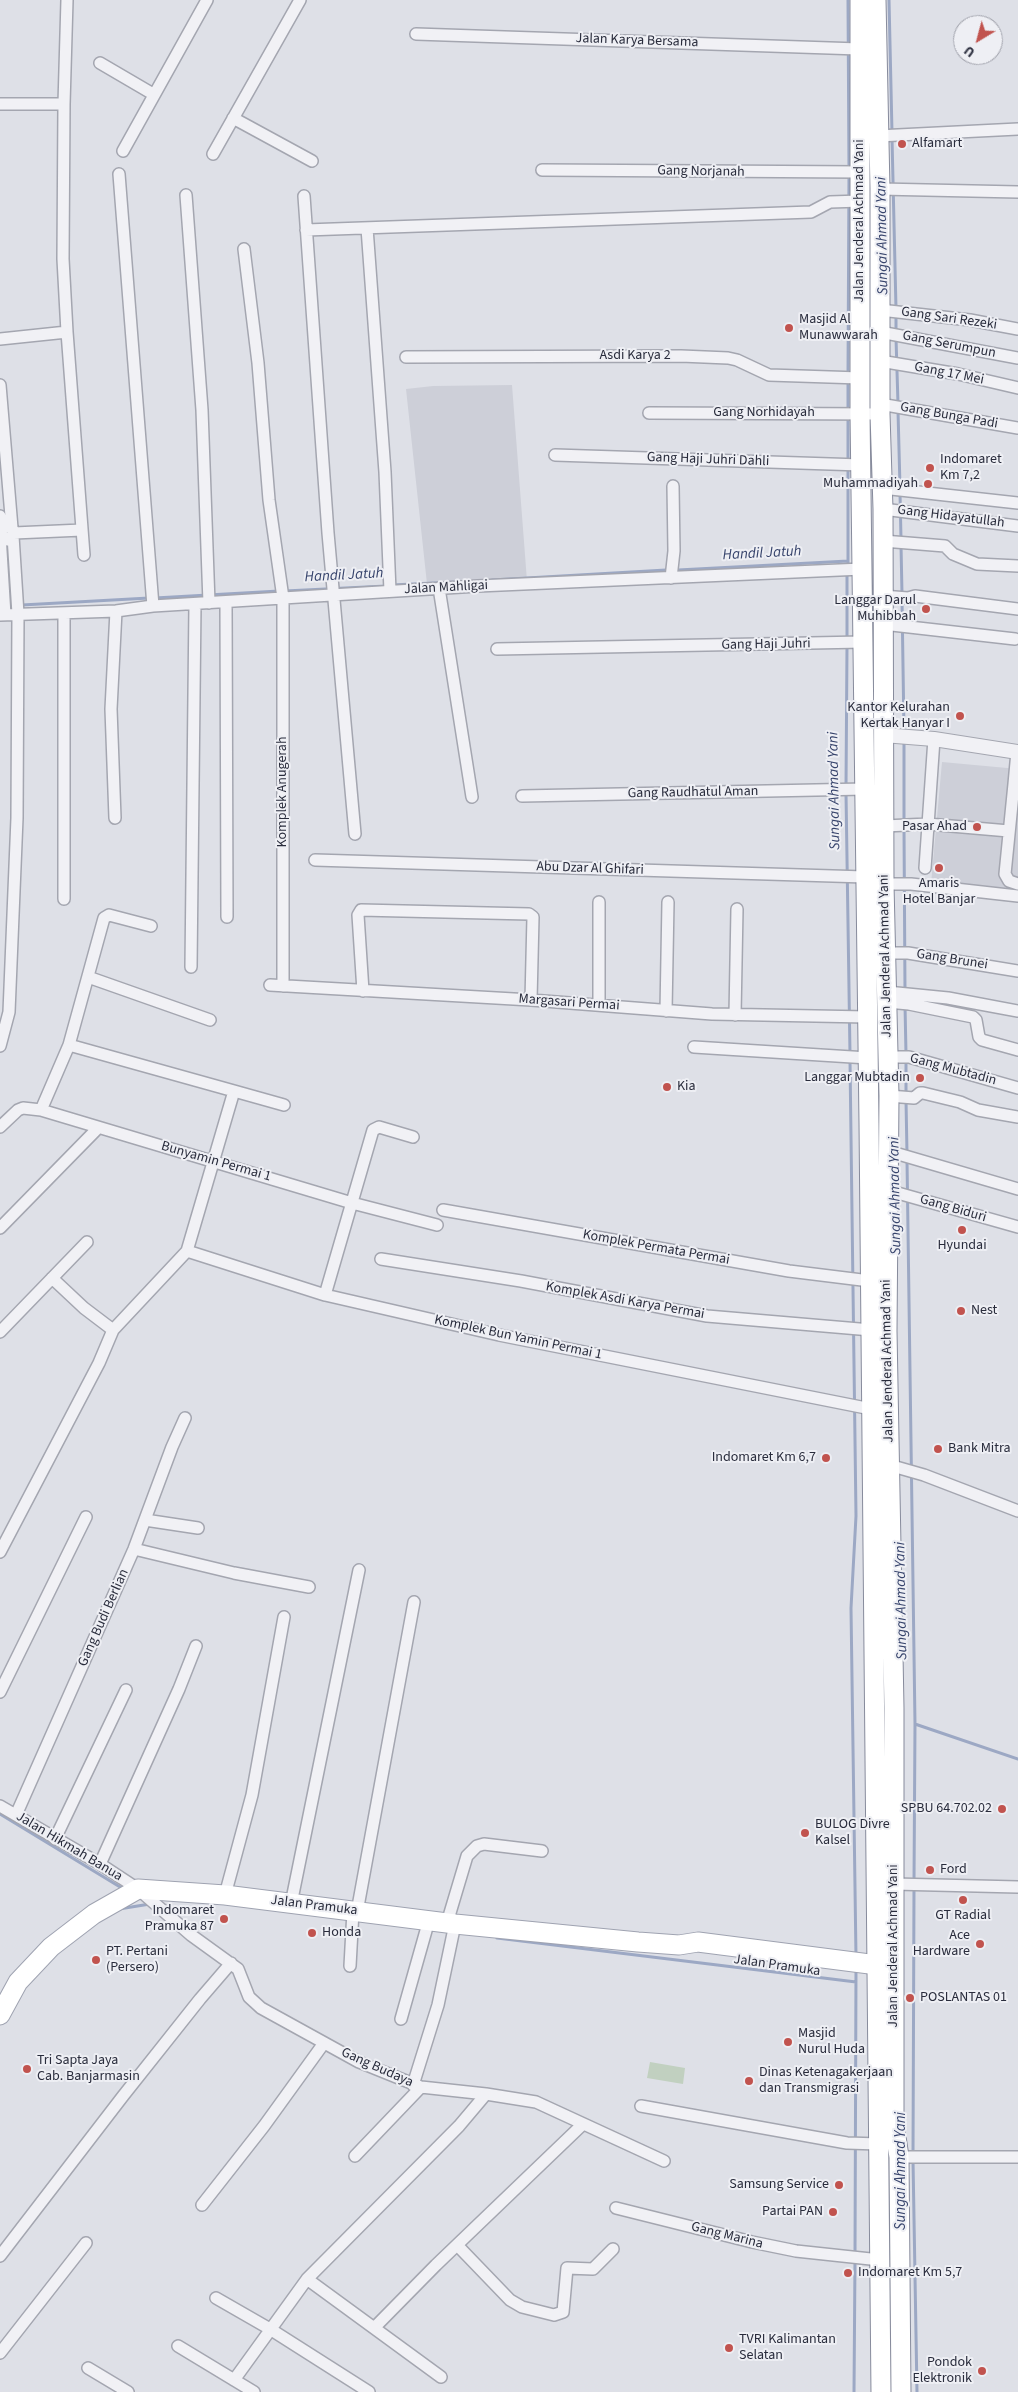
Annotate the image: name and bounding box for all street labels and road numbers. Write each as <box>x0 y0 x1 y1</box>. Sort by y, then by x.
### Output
street label: Jalan Karya Bersama <box>575 30 699 52</box>
street label: Jalan Jenderal Achmad Yani <box>852 139 868 303</box>
street label: Gang Norjanah <box>657 163 745 181</box>
street label: Gang Sari Rezeki <box>900 304 998 334</box>
street label: Gang Serumpun <box>901 328 997 362</box>
street label: Asdi Karya 2 <box>599 348 671 364</box>
street label: Gang 17 Mei <box>913 359 985 389</box>
street label: Gang Bunga Padi <box>899 399 999 433</box>
street label: Gang Norhidayah <box>713 405 815 421</box>
street label: Gang Haji Juhri Dahli <box>647 449 769 471</box>
street label: Gang Hidayatullah <box>896 502 1006 532</box>
street label: Jalan Mahligai <box>404 577 488 599</box>
street label: Gang Haji Juhri <box>721 636 811 654</box>
street label: Komplek Anugerah <box>275 736 291 848</box>
street label: Gang Raudhatul Aman <box>628 783 758 803</box>
street label: Abu Dzar Al Ghifari <box>536 859 644 879</box>
street label: Jalan Jenderal Achmad Yani <box>876 874 896 1038</box>
street label: Gang Brunei <box>915 946 989 974</box>
street label: Margasari Permai <box>518 991 620 1015</box>
street label: Gang Mubtadin <box>908 1050 998 1090</box>
street label: Bunyamin Permai 1 <box>159 1138 273 1186</box>
street label: Gang Biduri <box>918 1191 988 1227</box>
street label: Komplek Permata Permai <box>581 1227 731 1269</box>
street label: Komplek Asdi Karya Permai <box>544 1279 706 1323</box>
street label: Jalan Jenderal Achmad Yani <box>878 1279 898 1443</box>
street label: Komplek Bun Yamin Permai 1 <box>433 1312 603 1364</box>
street label: Gang Budi Berlian <box>75 1567 133 1669</box>
street label: Jalan Hikmah Banua <box>13 1809 125 1885</box>
street label: Jalan Jenderal Achmad Yani <box>886 1864 902 2028</box>
street label: Jalan Pramuka <box>270 1892 358 1920</box>
street label: Jalan Pramuka <box>733 1952 821 1980</box>
street label: Gang Budaya <box>338 2045 416 2091</box>
street label: Gang Marina <box>689 2219 765 2253</box>

